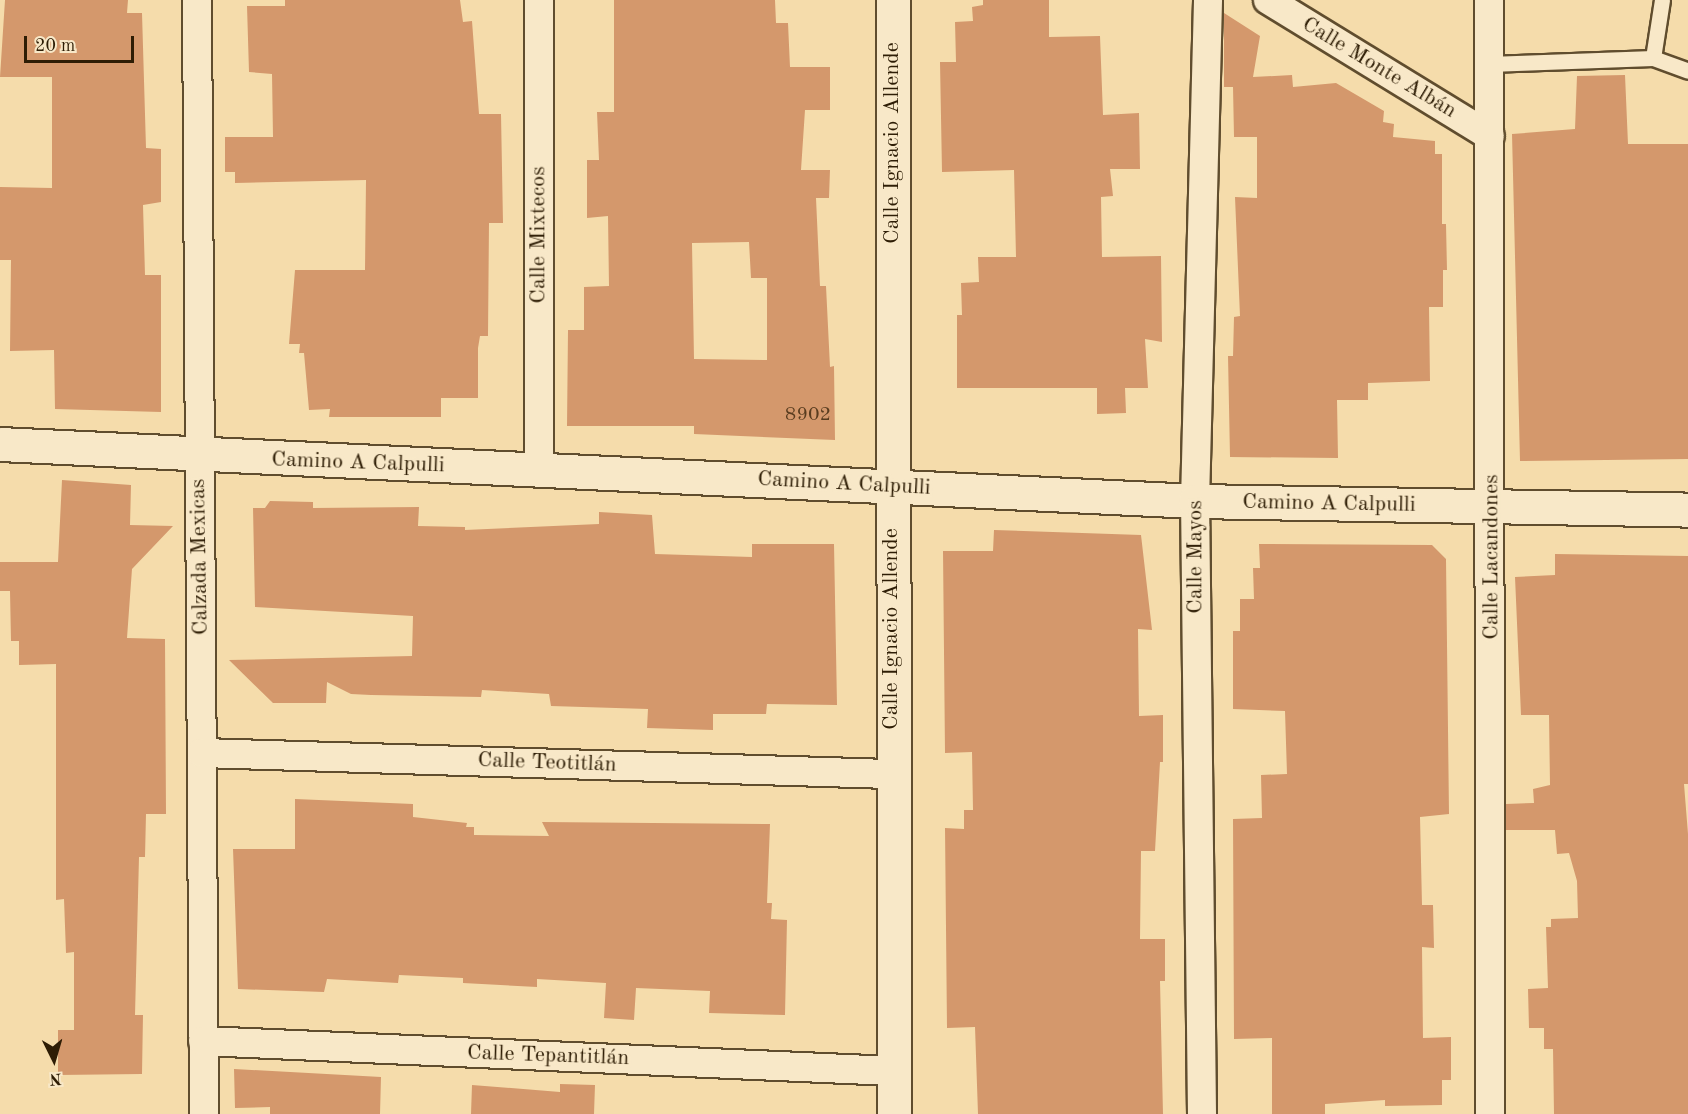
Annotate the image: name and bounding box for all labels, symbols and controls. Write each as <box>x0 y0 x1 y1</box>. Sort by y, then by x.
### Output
street label: Calle Monte Albán <box>1297 11 1461 125</box>
scale bar <box>27 24 136 62</box>
text: 20 m <box>35 37 75 55</box>
street label: Calle Ignacio Allende <box>880 42 906 244</box>
street label: Calle Mixtecos <box>526 166 552 304</box>
house number: 8902 <box>785 403 831 427</box>
street label: Camino A Calpulli <box>271 447 445 479</box>
street label: Camino A Calpulli <box>757 466 931 502</box>
street label: Calle Lacandones <box>1479 474 1505 640</box>
street label: Calzada Mexicas <box>185 479 215 635</box>
street label: Camino A Calpulli <box>1242 489 1416 519</box>
street label: Calle Mayos <box>1183 500 1209 614</box>
street label: Calle Ignacio Allende <box>879 528 905 730</box>
street label: Calle Teotitlán <box>477 747 617 779</box>
north arrow <box>24 1030 84 1090</box>
street label: Calle Tepantitlán <box>466 1040 630 1072</box>
text: N <box>49 1069 62 1086</box>

